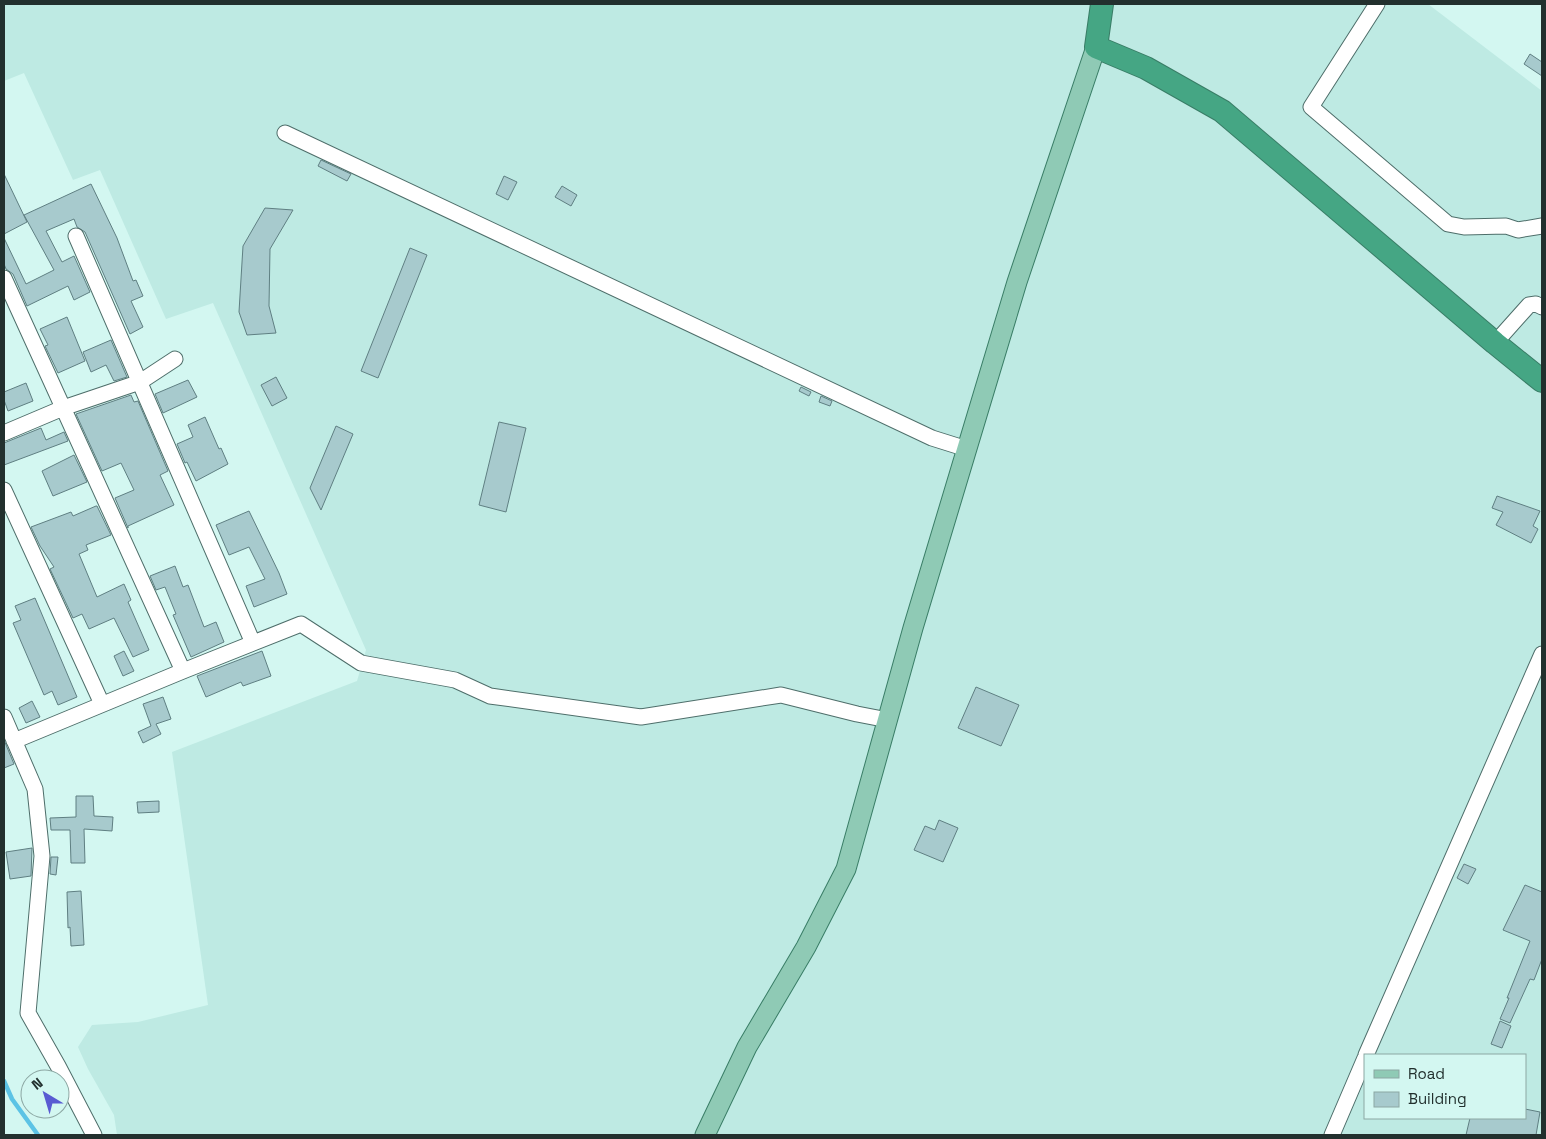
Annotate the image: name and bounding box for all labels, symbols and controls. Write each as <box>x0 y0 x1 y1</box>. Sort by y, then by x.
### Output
legend <box>1364 1054 1526 1119</box>
text: Road <box>1408 1064 1445 1083</box>
north arrow <box>20 1069 70 1119</box>
text: N <box>28 1074 46 1094</box>
text: Building <box>1408 1089 1467 1108</box>

